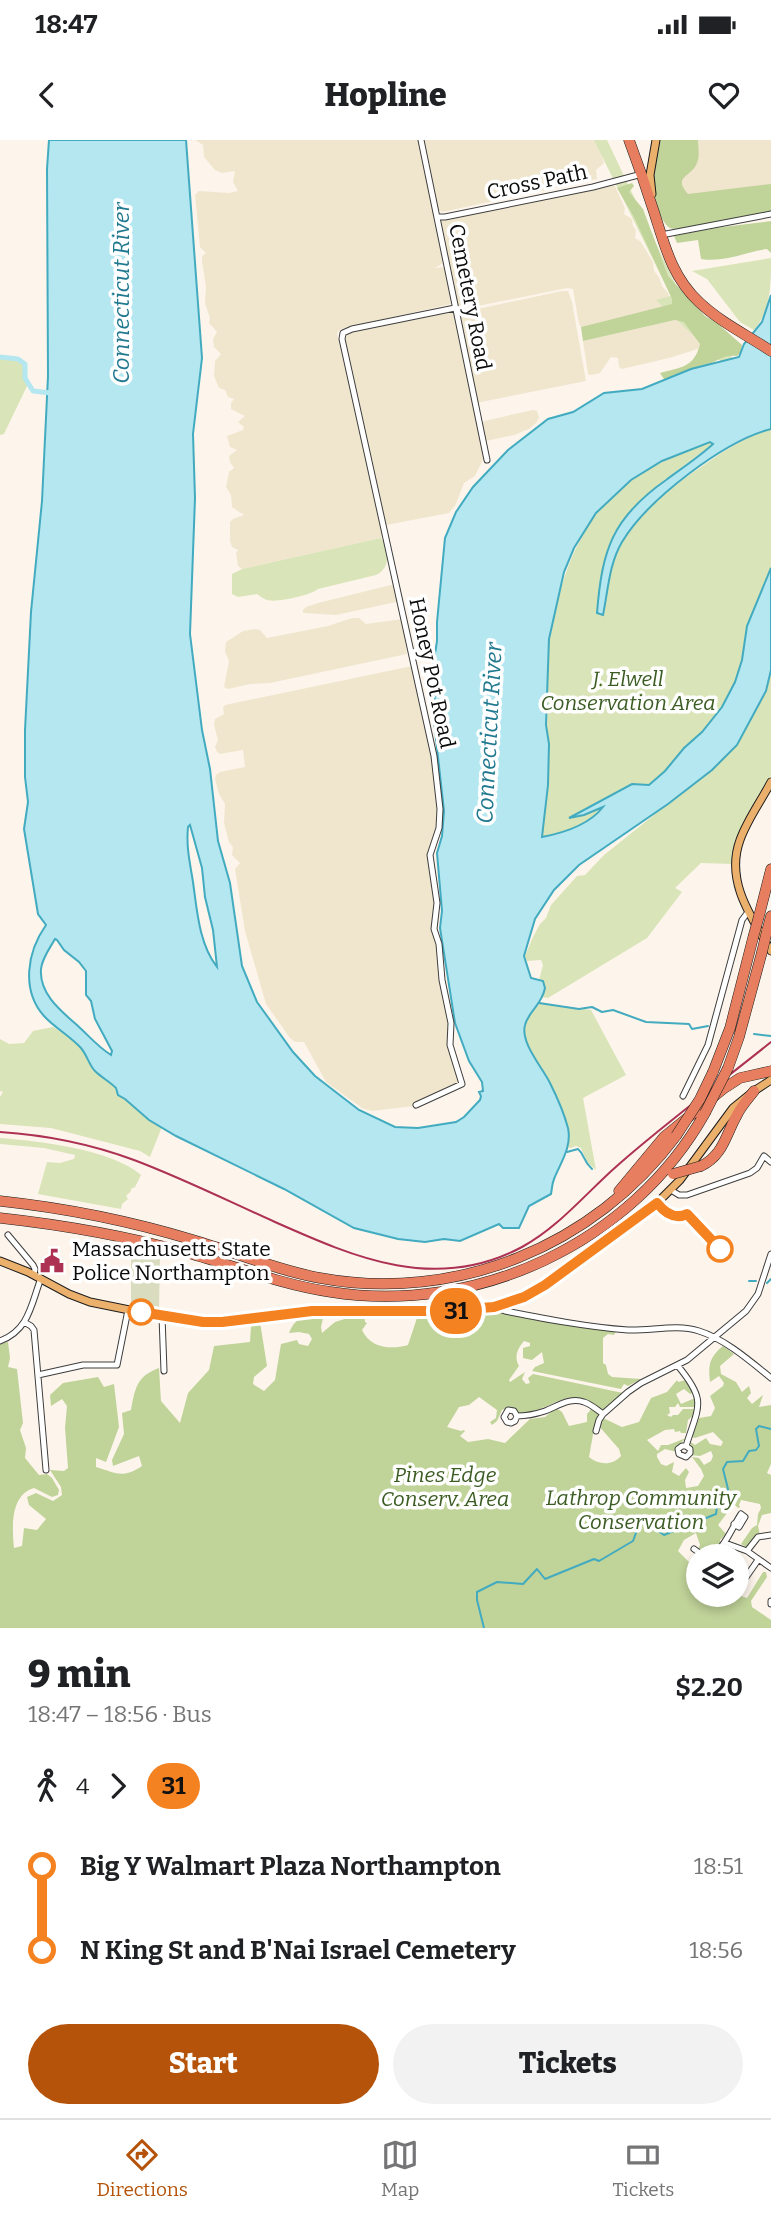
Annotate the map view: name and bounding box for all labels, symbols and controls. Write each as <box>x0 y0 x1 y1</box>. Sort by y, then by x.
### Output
text: 18:47 <box>35 9 97 40</box>
icon: back <box>28 76 66 114</box>
text: Hopline <box>324 76 447 114</box>
icon: heart <box>705 76 743 114</box>
street label: Cross Path <box>484 159 590 205</box>
water label: Connecticut River <box>107 201 135 384</box>
street label: Cemetery Road <box>443 221 497 373</box>
street label: Honey Pot Road <box>403 595 461 751</box>
water label: Connecticut River <box>470 640 508 824</box>
park label: J. Elwell Conservation Area <box>540 666 716 716</box>
place label: Massachusetts State Police Northampton <box>72 1236 271 1286</box>
unlabelled marker <box>707 1236 733 1262</box>
public building icon: Massachusetts State Police Northampton <box>38 1247 66 1275</box>
line badge: 31 <box>424 1288 488 1334</box>
text: 31 <box>444 1297 468 1325</box>
unlabelled marker <box>128 1299 154 1325</box>
park label: Pines Edge Conserv. Area <box>381 1462 509 1512</box>
park label: Lathrop Community Conservation <box>546 1485 738 1535</box>
map controls <box>686 1544 749 1607</box>
button: layers <box>686 1544 749 1607</box>
text: 9 min <box>28 1651 130 1697</box>
text: $2.20 <box>675 1672 743 1703</box>
text: 18:47 – 18:56 · Bus <box>28 1700 212 1728</box>
icon: walk <box>28 1767 66 1805</box>
icon: forward <box>99 1767 137 1805</box>
text: 4 <box>76 1772 89 1800</box>
text: 31 <box>161 1772 186 1800</box>
text: Big Y Walmart Plaza Northampton <box>80 1851 501 1882</box>
text: 18:51 <box>694 1852 743 1880</box>
text: N King St and B'Nai Israel Cemetery <box>80 1935 516 1966</box>
text: 18:56 <box>689 1936 743 1964</box>
button: Start <box>28 2024 379 2104</box>
button: Tickets <box>393 2024 743 2104</box>
tab: Directions <box>97 2136 188 2201</box>
tab: Map <box>381 2136 419 2201</box>
tab: Tickets <box>612 2136 674 2201</box>

